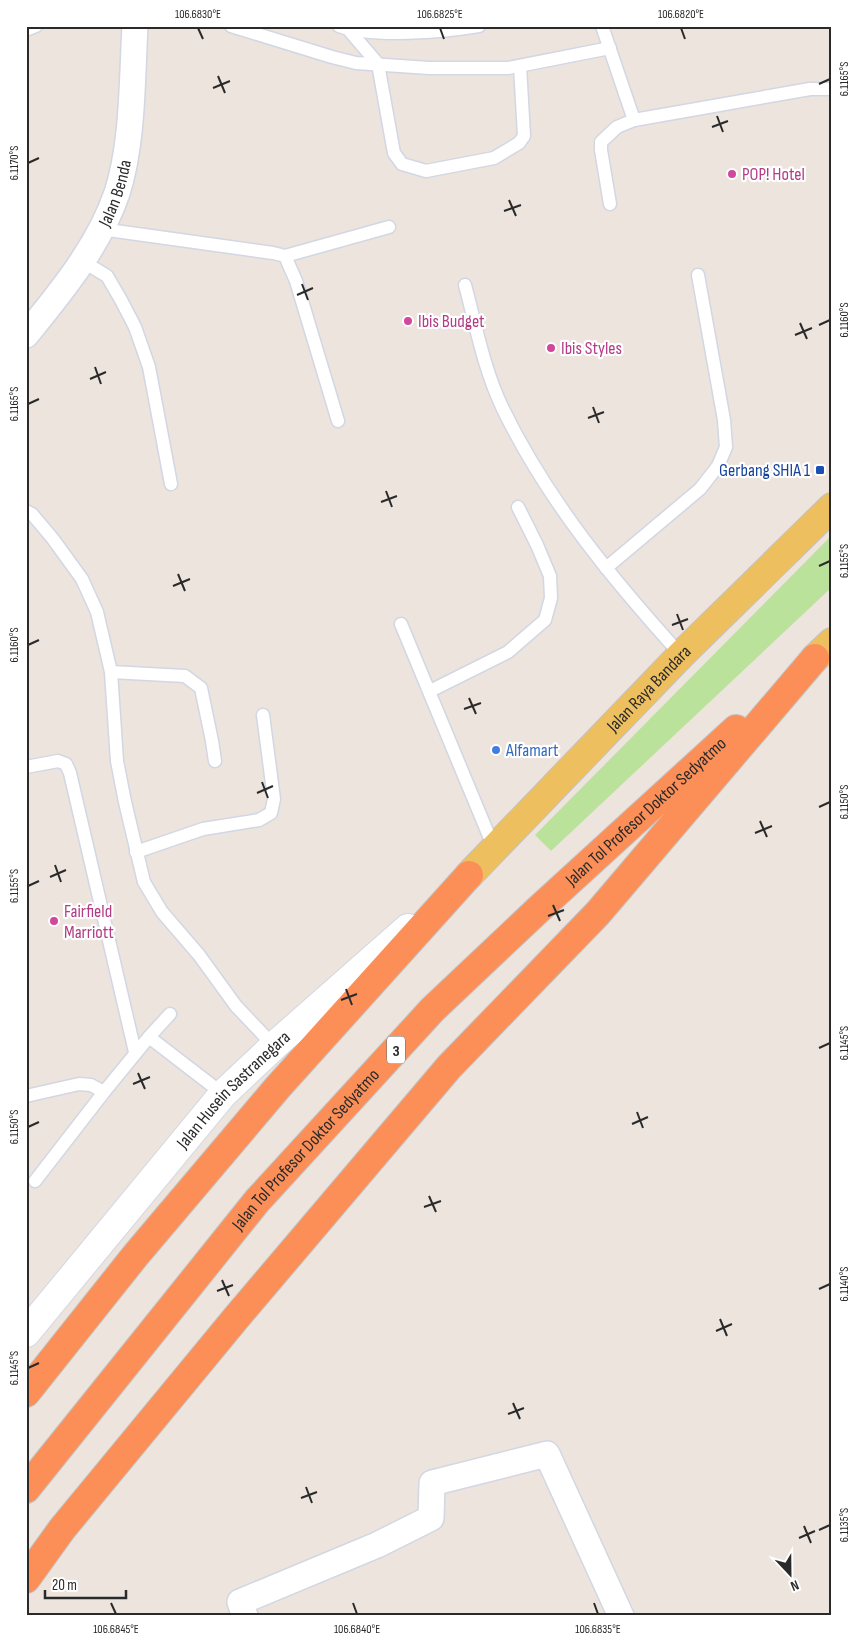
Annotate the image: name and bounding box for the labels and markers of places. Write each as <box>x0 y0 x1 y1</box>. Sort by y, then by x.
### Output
place label: POP! Hotel <box>742 164 805 185</box>
marker: POP! Hotel <box>726 168 738 180</box>
place label: Ibis Budget <box>418 311 485 332</box>
marker: Ibis Budget <box>402 315 414 327</box>
place label: Ibis Styles <box>561 338 622 359</box>
marker: Ibis Styles <box>545 342 557 354</box>
place label: Gerbang SHIA 1 <box>719 460 811 481</box>
marker: Gerbang SHIA 1 <box>814 464 826 476</box>
place label: Alfamart <box>505 740 559 761</box>
marker: Alfamart <box>490 744 502 756</box>
place label: Fairfield Marriott <box>64 901 114 943</box>
marker: Fairfield Marriott <box>48 915 60 927</box>

